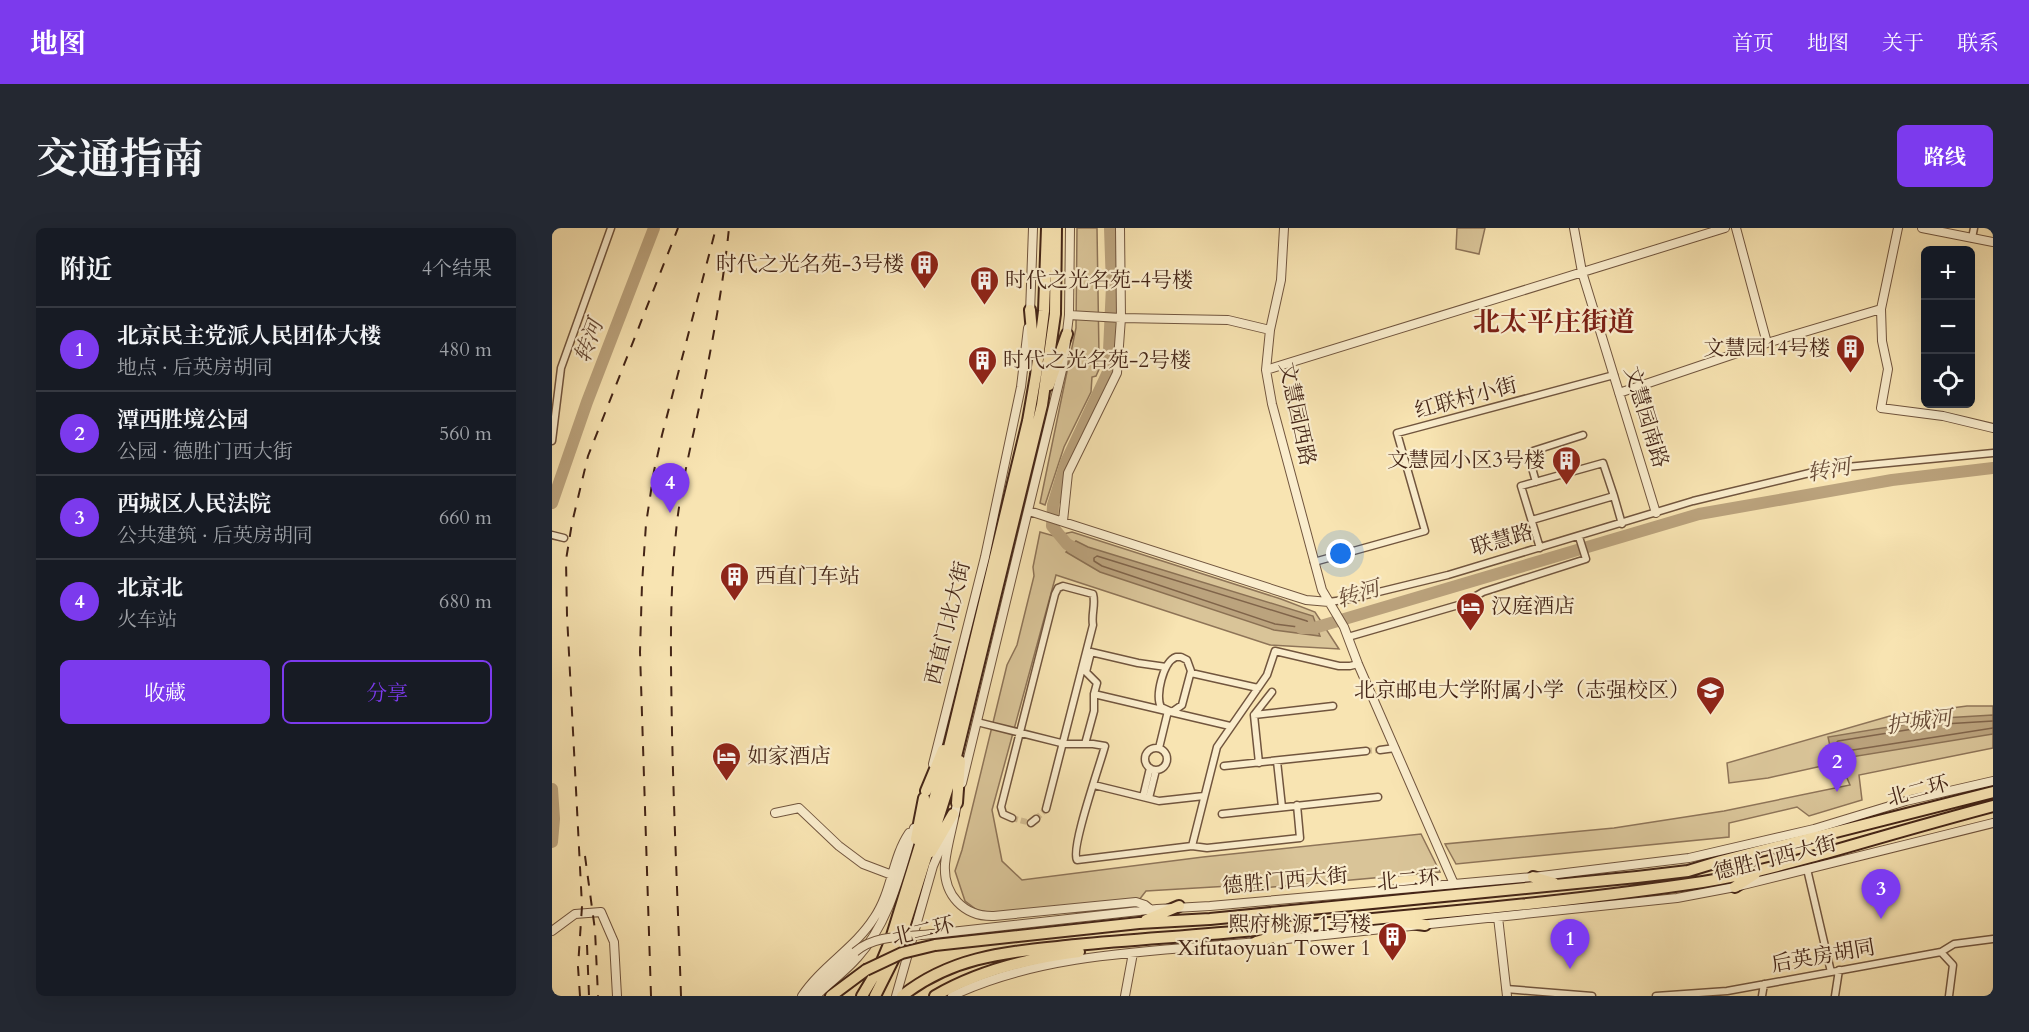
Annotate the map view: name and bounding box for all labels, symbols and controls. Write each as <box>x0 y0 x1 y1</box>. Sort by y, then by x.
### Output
text: 地图 <box>30 25 86 63</box>
text: 首页 <box>1732 29 1774 58</box>
text: 地图 <box>1807 29 1849 58</box>
text: 关于 <box>1882 29 1924 58</box>
text: 联系 <box>1957 29 1999 58</box>
button: 路线 <box>1897 125 1993 187</box>
text: 交通指南 <box>36 131 204 188</box>
map controls <box>1921 246 1975 408</box>
button: + <box>1921 246 1975 300</box>
building icon: 时代之光名苑-3号楼 <box>909 248 941 290</box>
place label: 时代之光名苑-3号楼 <box>716 250 904 279</box>
text: 附近 <box>60 252 112 287</box>
text: 4个结果 <box>422 255 492 282</box>
building icon: 时代之光名苑-4号楼 <box>968 264 1000 306</box>
place label: 时代之光名苑-4号楼 <box>1005 266 1193 295</box>
button: − <box>1921 300 1975 354</box>
district label: 北太平庄街道 <box>1473 304 1635 341</box>
water label: 转河 <box>567 311 612 367</box>
text: 北京民主党派人民团体大楼 <box>117 321 381 351</box>
building icon: 文慧园14号楼 <box>1835 332 1867 374</box>
place label: 文慧园14号楼 <box>1703 334 1830 363</box>
text: 1 <box>74 336 85 363</box>
text: 480 m <box>439 336 492 363</box>
building icon: 时代之光名苑-2号楼 <box>966 344 998 386</box>
place label: 时代之光名苑-2号楼 <box>1003 346 1191 375</box>
text: 地点 · 后英房胡同 <box>117 354 273 381</box>
button: locate <box>1921 354 1975 408</box>
street label: 文慧园西路 <box>1272 360 1322 468</box>
street label: 文慧园南路 <box>1617 363 1675 471</box>
street label: 红联村小街 <box>1412 370 1520 426</box>
text: 潭西胜境公园 <box>117 405 249 435</box>
text: 2 <box>74 420 85 447</box>
text: 560 m <box>439 420 492 447</box>
text: 公园 · 德胜门西大街 <box>117 438 293 465</box>
building icon: 文慧园小区3号楼 <box>1550 444 1582 486</box>
place label: 文慧园小区3号楼 <box>1387 446 1545 475</box>
water label: 转河 <box>1805 451 1857 489</box>
pin: 4 <box>650 464 690 513</box>
text: 西城区人民法院 <box>117 489 271 519</box>
text: 3 <box>74 504 85 531</box>
text: 660 m <box>439 504 492 531</box>
street label: 联慧路 <box>1468 517 1536 563</box>
text: 公共建筑 · 后英房胡同 <box>117 522 313 549</box>
your location <box>1326 539 1355 568</box>
street label: 西直门北大街 <box>919 558 977 688</box>
building icon: 西直门车站 <box>718 560 750 602</box>
place label: 西直门车站 <box>755 562 860 591</box>
water label: 转河 <box>1333 572 1387 615</box>
text: 北京北 <box>117 573 183 603</box>
text: 4 <box>74 588 85 615</box>
text: 680 m <box>439 588 492 615</box>
hotel icon: 汉庭酒店 <box>1454 590 1486 632</box>
place label: 汉庭酒店 <box>1491 592 1575 621</box>
text: 火车站 <box>117 606 177 633</box>
button: 收藏 <box>60 660 270 724</box>
button: 分享 <box>282 660 492 724</box>
school or university icon: 北京邮电大学附属小学（志强校区） <box>1695 674 1727 716</box>
place label: 北京邮电大学附属小学（志强校区） <box>1354 676 1690 705</box>
water label: 护城河 <box>1884 703 1958 741</box>
hotel icon: 如家酒店 <box>710 740 742 782</box>
place label: 如家酒店 <box>747 742 831 771</box>
pin: 2 <box>1818 742 1856 792</box>
street label: 北二环 <box>1884 769 1952 813</box>
street label: 德胜门西大街 <box>1710 829 1840 887</box>
street label: 德胜门西大街 <box>1221 861 1349 901</box>
street label: 北二环 <box>1375 863 1441 897</box>
pin: 3 <box>1862 870 1900 919</box>
street label: 北二环 <box>889 910 957 952</box>
place label: 熙府桃源 1号楼 Xifutaoyuan Tower 1 <box>1177 910 1371 963</box>
building icon: 熙府桃源 1号楼 Xifutaoyuan Tower 1 <box>1376 920 1408 962</box>
pin: 1 <box>1550 920 1590 969</box>
street label: 后英房胡同 <box>1769 933 1877 979</box>

